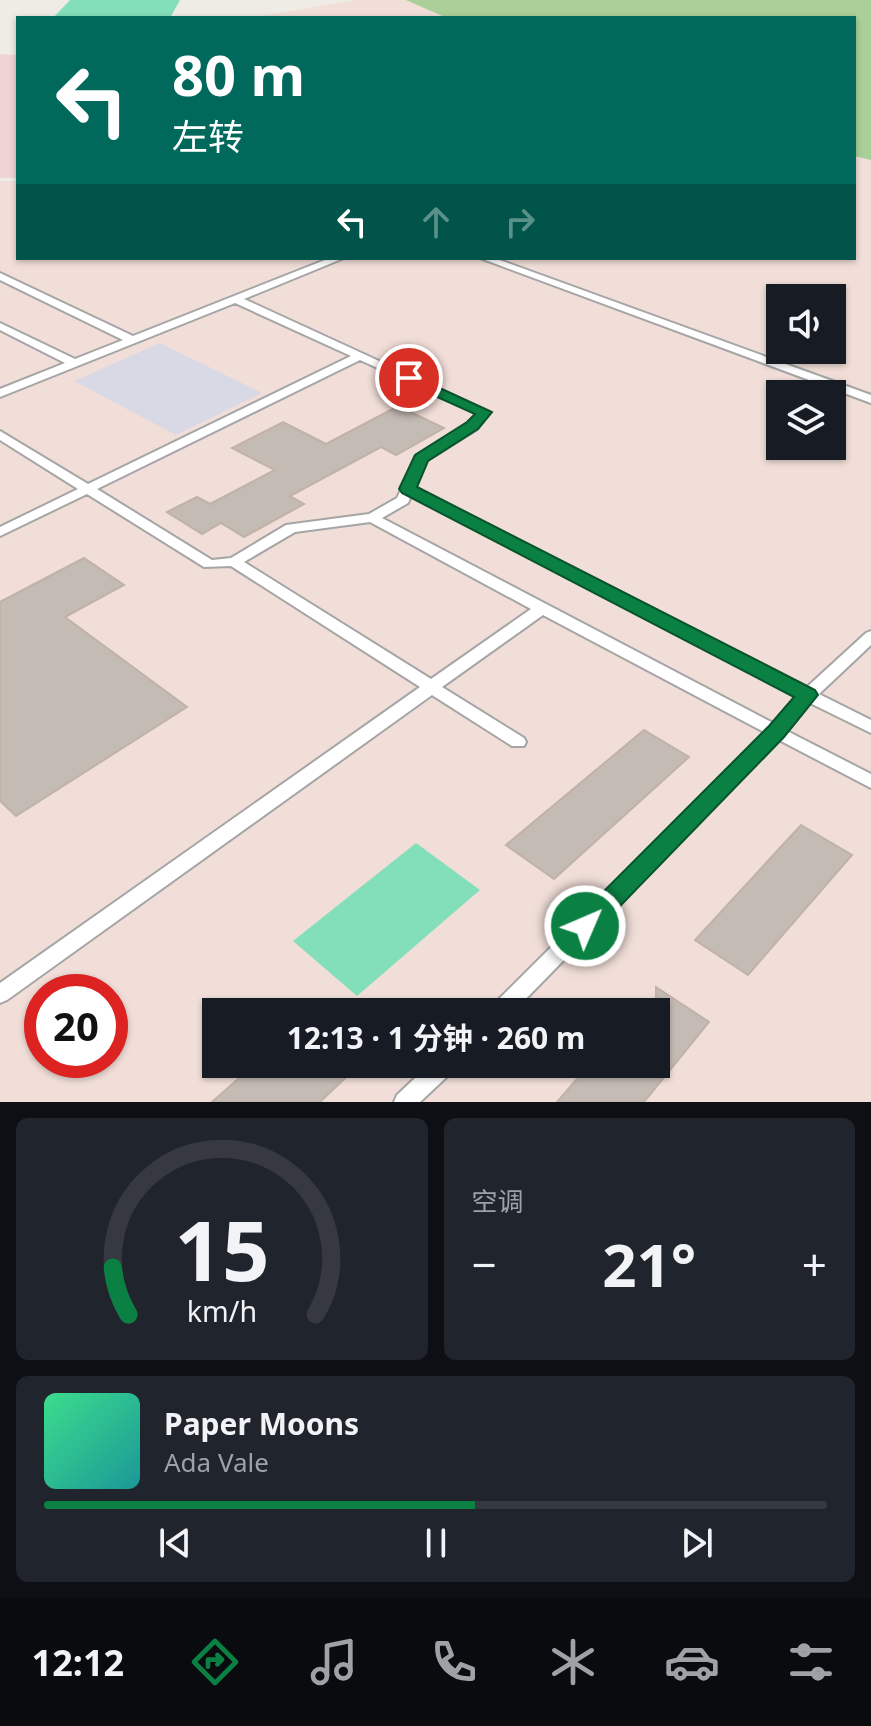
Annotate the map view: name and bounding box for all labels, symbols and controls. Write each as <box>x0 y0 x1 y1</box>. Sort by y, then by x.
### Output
text: 80 m <box>172 36 305 112</box>
icon: left <box>40 48 144 152</box>
text: 左转 <box>172 112 244 161</box>
icon: left <box>330 200 374 244</box>
icon: ahead <box>414 200 458 244</box>
icon: right <box>498 200 542 244</box>
map controls <box>766 284 846 460</box>
button: sound <box>766 284 846 364</box>
pin <box>375 344 443 412</box>
icon: arrive <box>387 356 431 400</box>
button: layers <box>766 380 846 460</box>
position arrow <box>543 884 627 968</box>
speed limit sign: 20 <box>24 974 128 1078</box>
text: 12:13 · 1 分钟 · 260 m <box>287 1017 585 1058</box>
text: 空调 <box>472 1183 524 1219</box>
text: 15 <box>174 1192 269 1305</box>
text: 21° <box>602 1223 696 1305</box>
text: − <box>472 1234 497 1294</box>
text: + <box>802 1234 827 1294</box>
text: km/h <box>187 1291 257 1330</box>
text: Paper Moons <box>164 1403 359 1444</box>
text: Ada Vale <box>164 1444 269 1480</box>
icon: previous <box>153 1521 197 1565</box>
icon: pause <box>414 1521 458 1565</box>
icon: next <box>675 1521 719 1565</box>
icon: directions <box>187 1634 243 1690</box>
icon: music <box>306 1634 362 1690</box>
icon: phone <box>426 1634 482 1690</box>
icon: climate <box>545 1634 601 1690</box>
icon: car <box>664 1634 720 1690</box>
icon: filters <box>783 1634 839 1690</box>
text: 12:12 <box>32 1638 124 1687</box>

